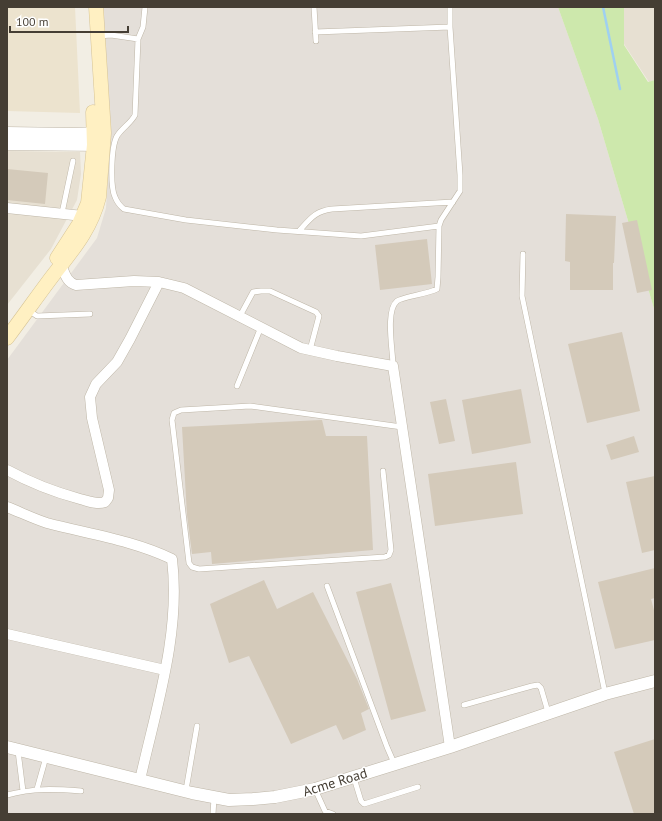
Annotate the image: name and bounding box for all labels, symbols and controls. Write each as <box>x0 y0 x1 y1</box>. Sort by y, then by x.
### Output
scale bar <box>10 8 128 34</box>
text: 100 m <box>16 14 49 29</box>
street label: Acme Road <box>301 764 369 800</box>

